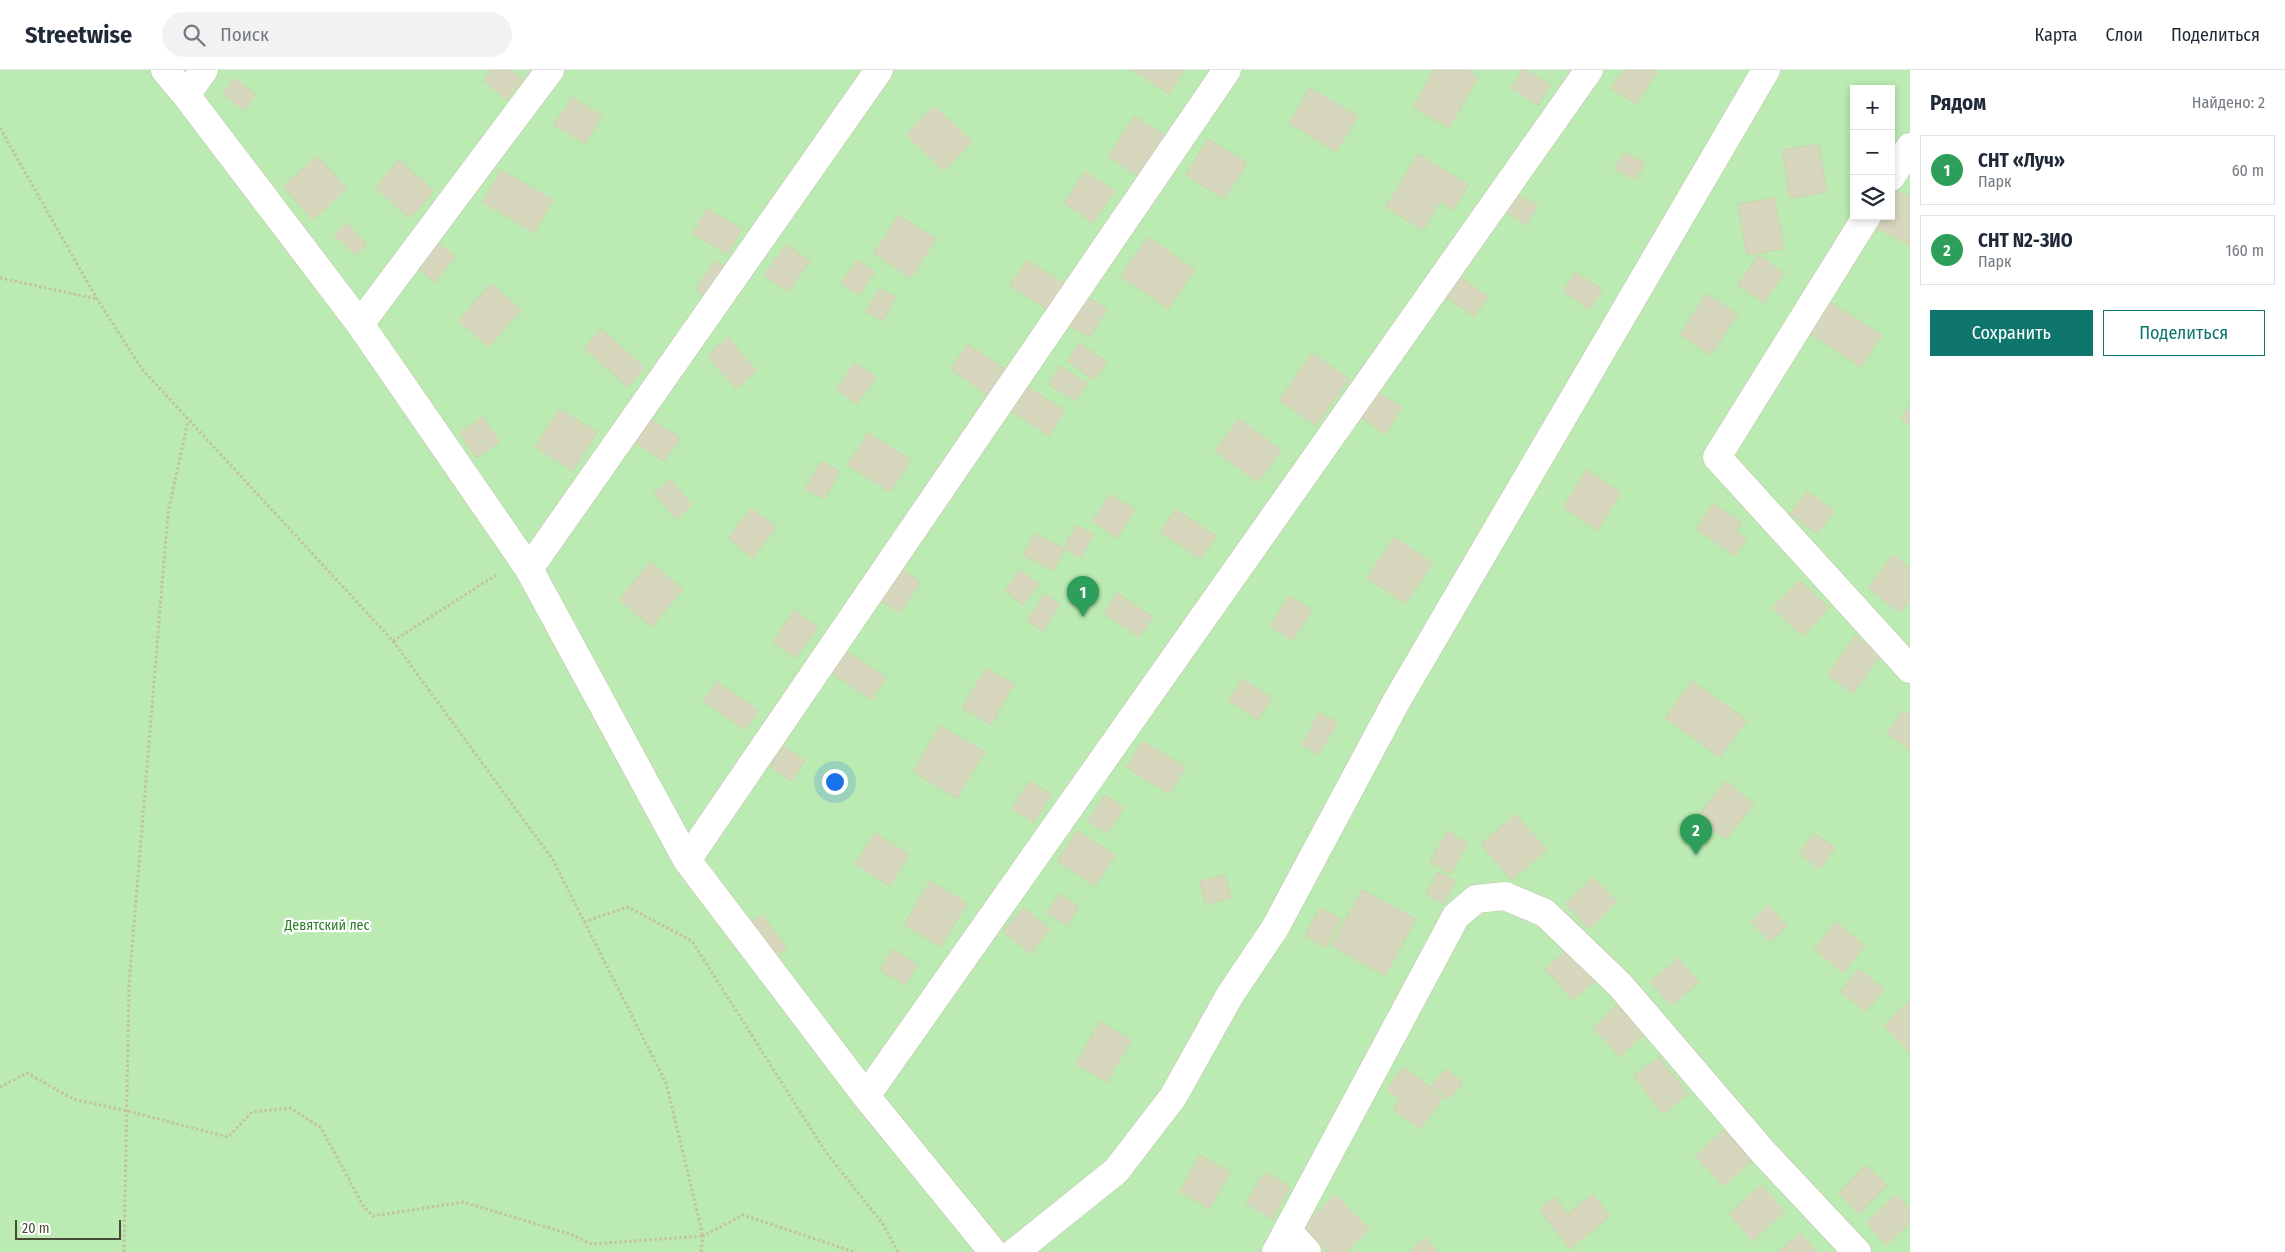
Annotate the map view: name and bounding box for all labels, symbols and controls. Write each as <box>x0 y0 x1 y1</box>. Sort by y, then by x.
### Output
search box <box>162 12 512 57</box>
text: Streetwise <box>25 21 132 49</box>
icon: search <box>180 21 208 49</box>
text: Поиск <box>220 23 269 46</box>
text: Карта <box>2034 24 2077 46</box>
text: Слои <box>2105 24 2143 46</box>
text: Поделиться <box>2171 24 2260 46</box>
map controls <box>1850 85 1895 220</box>
button: + <box>1850 85 1895 130</box>
text: Рядом <box>1930 90 1986 116</box>
text: Найдено: 2 <box>2192 93 2265 112</box>
button: − <box>1850 130 1895 175</box>
text: СНТ «Луч» <box>1978 149 2065 172</box>
text: 1 <box>1944 161 1950 180</box>
text: 60 m <box>2232 161 2264 180</box>
text: Парк <box>1978 172 2012 191</box>
button: layers <box>1850 175 1895 220</box>
text: СНТ N2-ЗИО <box>1978 229 2073 252</box>
text: 2 <box>1943 241 1951 260</box>
text: 160 m <box>2225 241 2264 260</box>
text: Парк <box>1978 252 2012 271</box>
button: Сохранить <box>1930 310 2093 356</box>
button: Поделиться <box>2103 310 2265 356</box>
pin: 1 <box>1067 576 1099 617</box>
your location <box>822 769 848 795</box>
pin: 2 <box>1680 814 1712 855</box>
park label: Девятский лес <box>284 917 369 934</box>
scale bar <box>15 1217 121 1240</box>
text: 20 m <box>22 1220 50 1237</box>

